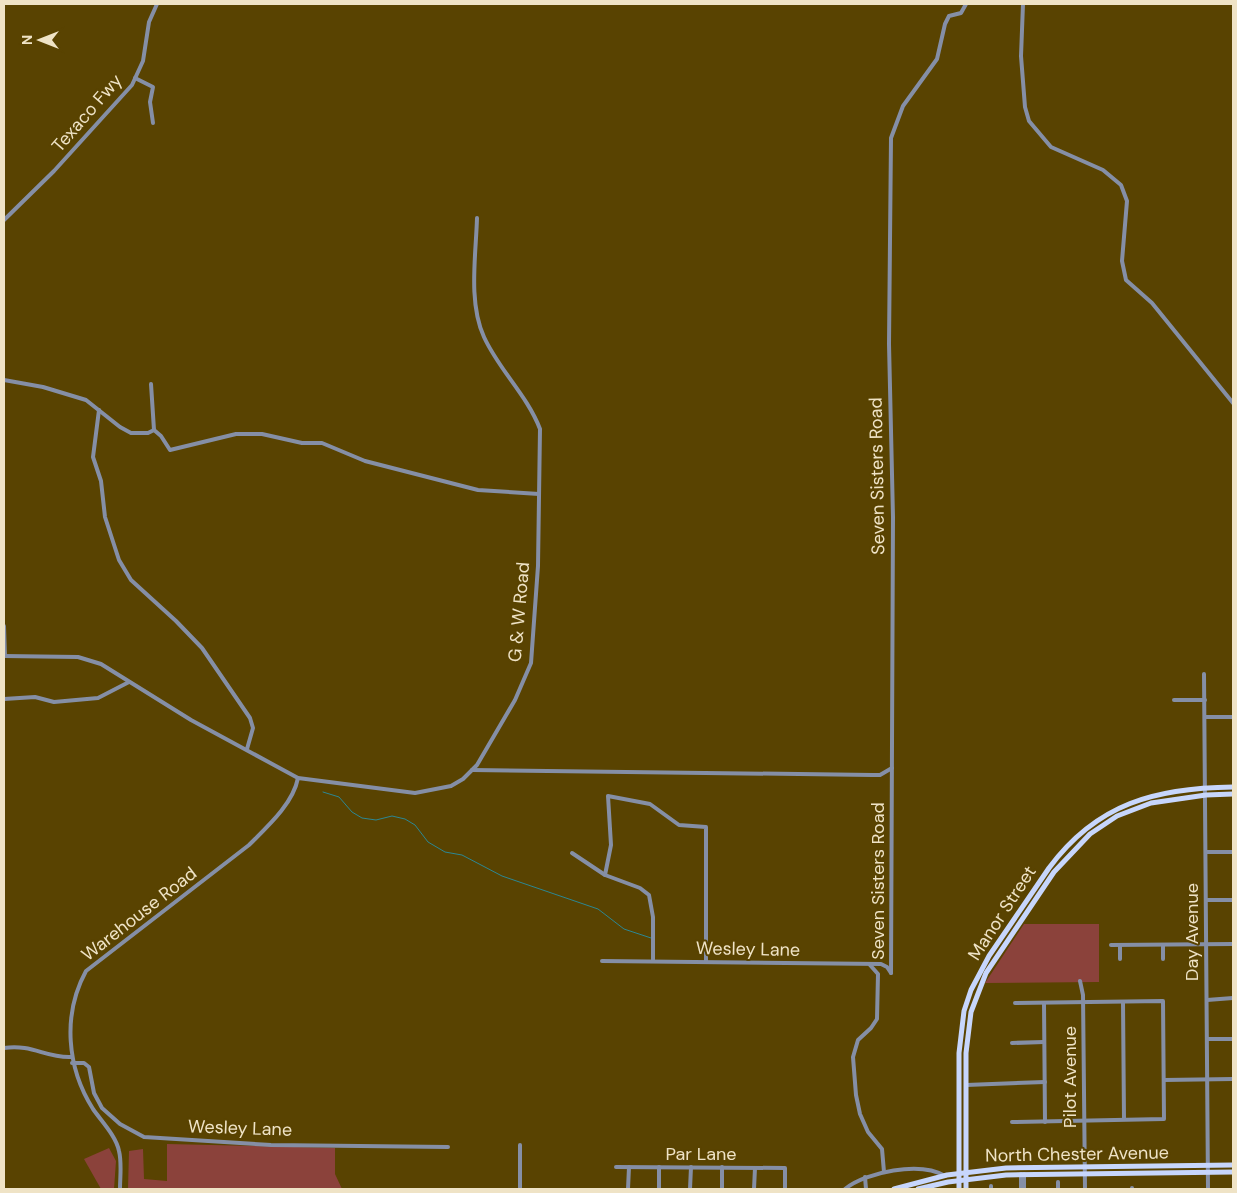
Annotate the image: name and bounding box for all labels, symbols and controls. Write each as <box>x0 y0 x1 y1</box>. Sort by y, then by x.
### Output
north arrow <box>15 15 65 65</box>
text: N <box>18 35 36 45</box>
street label: Texaco Fwy <box>46 69 128 157</box>
street label: Seven Sisters Road <box>864 397 890 555</box>
street label: G & W Road <box>503 561 535 663</box>
street label: Seven Sisters Road <box>866 802 890 960</box>
street label: Warehouse Road <box>76 861 202 967</box>
street label: Manor Street <box>962 861 1042 965</box>
street label: Day Avenue <box>1180 883 1204 981</box>
street label: Wesley Lane <box>696 936 800 962</box>
street label: Pilot Avenue <box>1058 1026 1082 1128</box>
street label: Wesley Lane <box>187 1114 293 1142</box>
street label: North Chester Avenue <box>985 1140 1169 1168</box>
street label: Par Lane <box>665 1142 737 1166</box>

